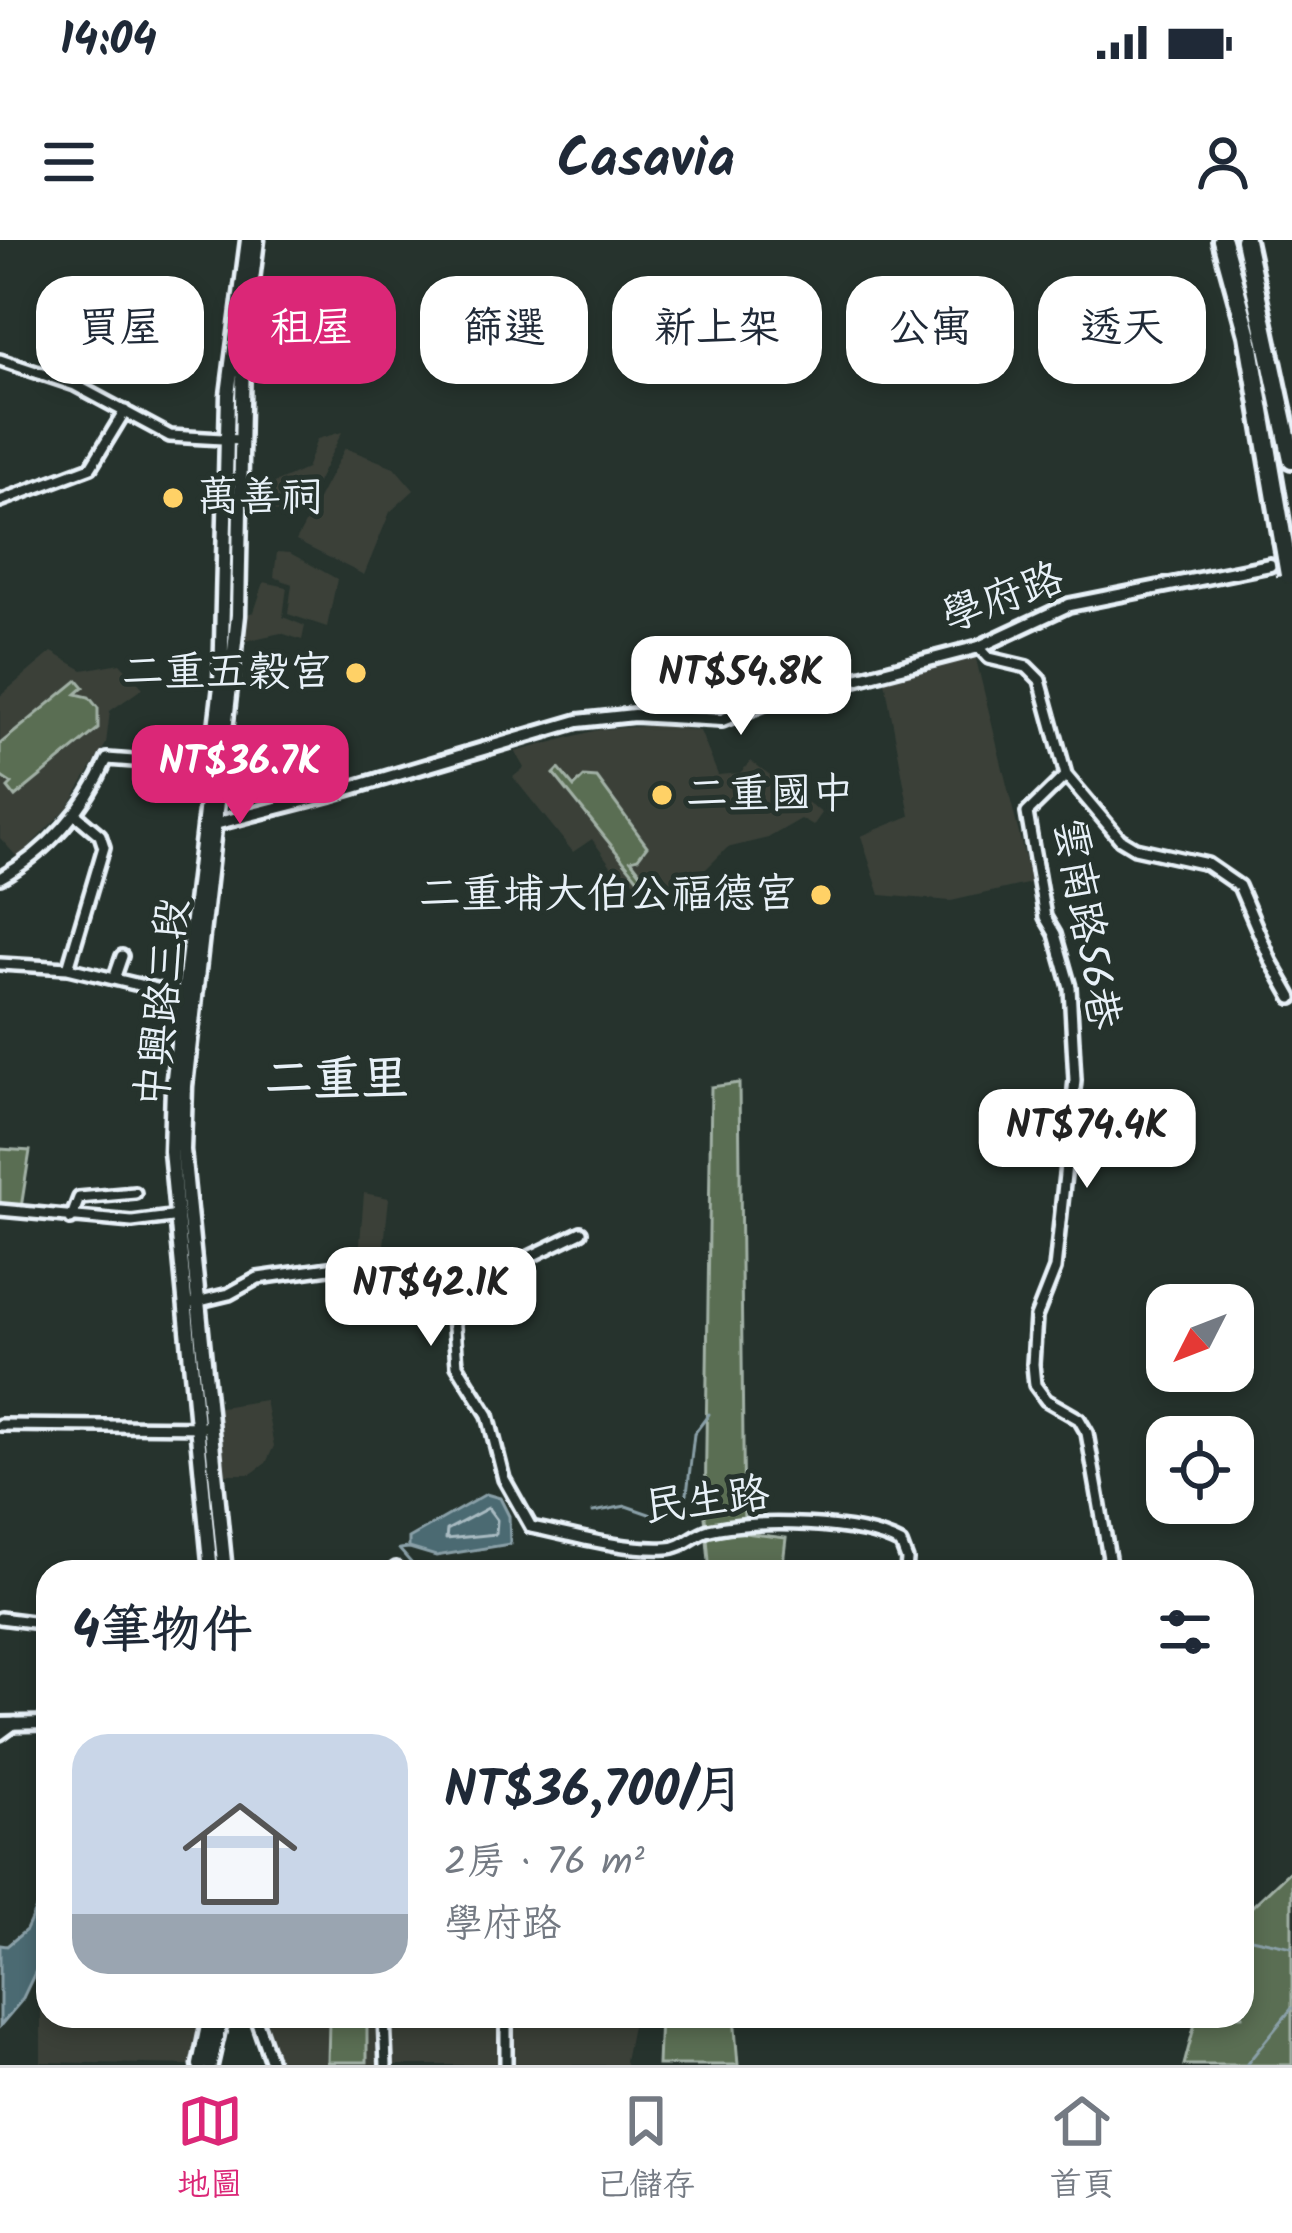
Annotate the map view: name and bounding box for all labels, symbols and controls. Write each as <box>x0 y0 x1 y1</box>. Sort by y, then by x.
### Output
text: 14:04 <box>60 6 157 78</box>
text: Casavia <box>557 119 735 205</box>
icon: menu <box>36 129 102 195</box>
icon: person <box>1190 129 1256 195</box>
chip: 買屋 <box>36 276 204 384</box>
chip: 租屋 <box>228 276 396 384</box>
chip: 篩選 <box>420 276 588 384</box>
chip: 新上架 <box>612 276 822 384</box>
chip: 公寓 <box>846 276 1014 384</box>
chip: 透天 <box>1038 276 1206 384</box>
place label: 萬善祠 <box>197 465 323 532</box>
marker: 萬善祠 <box>160 485 186 511</box>
street label: 學府路 <box>932 546 1074 652</box>
pin: NT$54.8K <box>617 636 865 738</box>
place label: 二重五穀宮 <box>122 640 332 707</box>
text: NT$54.8K <box>658 644 824 706</box>
marker: 二重五穀宮 <box>343 660 369 686</box>
pin: NT$36.7K <box>116 725 364 827</box>
text: NT$36.7K <box>159 733 321 795</box>
place label: 二重國中 <box>686 762 854 829</box>
marker: 二重國中 <box>649 782 675 808</box>
street label: 雲南路56巷 <box>1033 813 1137 1035</box>
place label: 二重埔大伯公福德宮 <box>419 862 797 929</box>
marker: 二重埔大伯公福德宮 <box>808 882 834 908</box>
street label: 中興路三段 <box>120 895 208 1111</box>
district label: 二重里 <box>265 1043 409 1119</box>
pin: NT$74.4K <box>963 1089 1211 1191</box>
text: NT$74.4K <box>1006 1097 1168 1159</box>
pin: NT$42.1K <box>307 1247 555 1349</box>
text: NT$42.1K <box>352 1255 510 1317</box>
north arrow <box>1146 1284 1254 1392</box>
map controls <box>1146 1284 1254 1524</box>
button: locate <box>1146 1416 1254 1524</box>
street label: 民生路 <box>640 1461 774 1543</box>
text: 4筆物件 <box>72 1592 253 1673</box>
icon: filters <box>1152 1599 1218 1665</box>
text: NT$36,700/月 <box>444 1752 745 1833</box>
icon: home <box>168 1782 312 1926</box>
text: 2房 · 76 m² <box>444 1833 645 1895</box>
text: 學府路 <box>444 1895 561 1957</box>
tab: 地圖 <box>177 2088 243 2213</box>
tab: 已儲存 <box>596 2088 695 2213</box>
tab: 首頁 <box>1049 2088 1115 2213</box>

